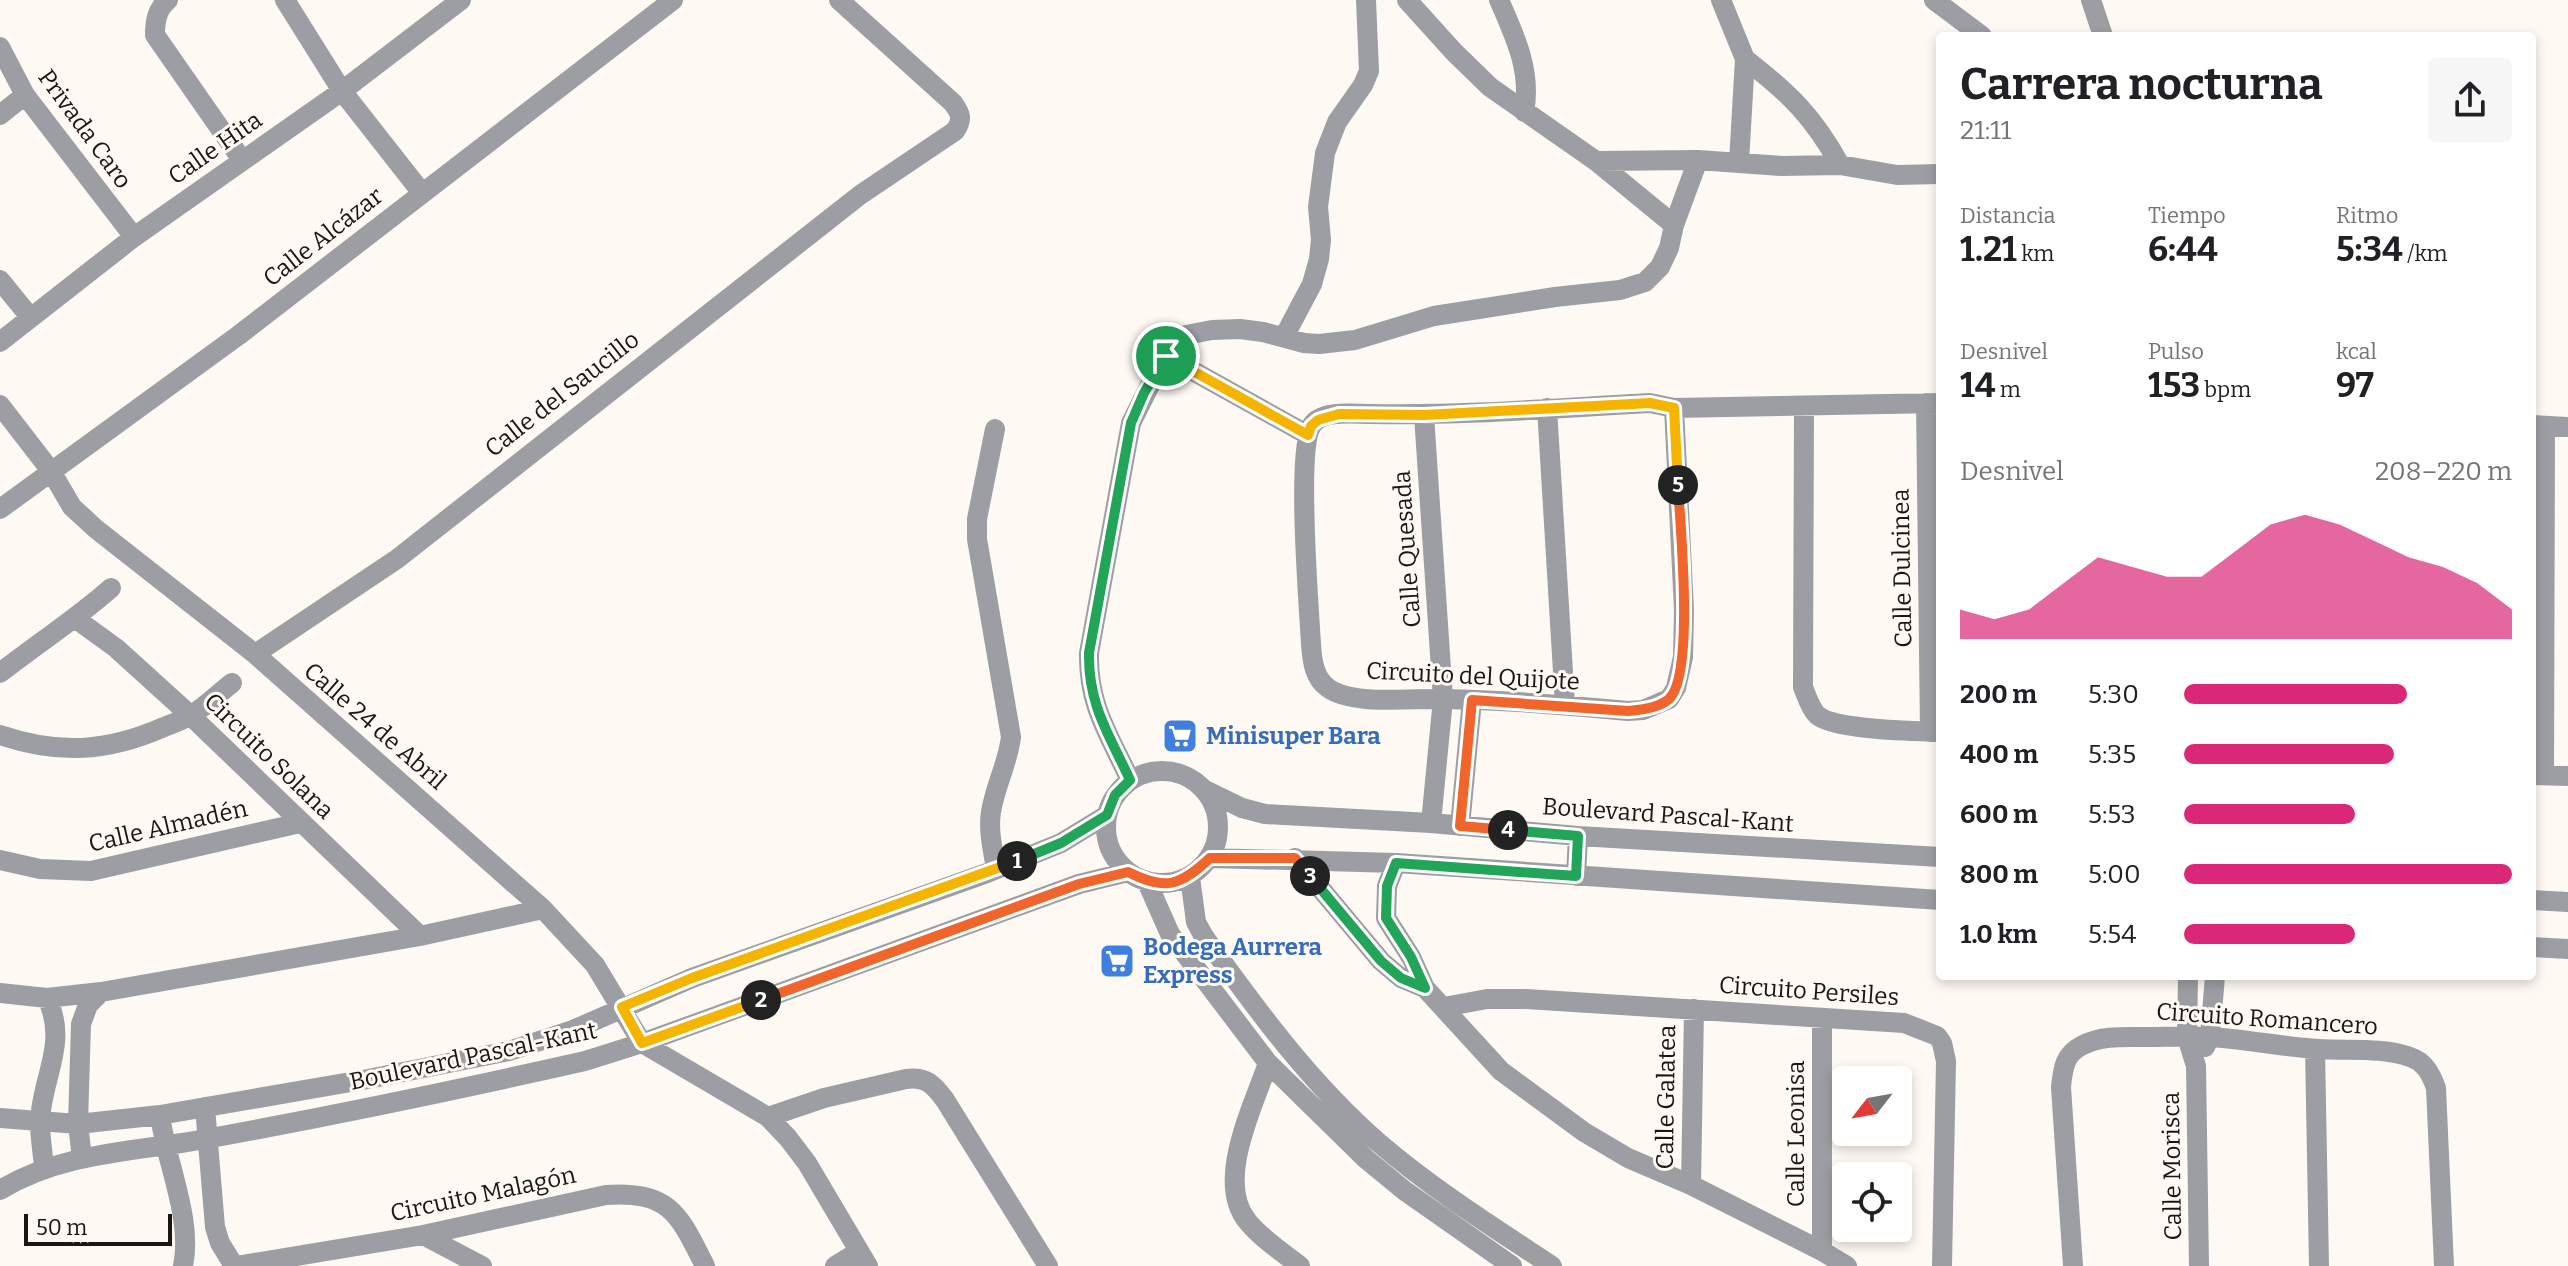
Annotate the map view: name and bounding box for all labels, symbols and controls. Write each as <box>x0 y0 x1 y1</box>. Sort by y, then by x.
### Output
text: Carrera nocturna <box>1960 58 2323 111</box>
button: share <box>2428 58 2512 142</box>
street label: Privada Caro <box>32 64 138 194</box>
street label: Calle Hita <box>163 106 267 190</box>
text: 21:11 <box>1960 115 2011 146</box>
street label: Calle Alcázar <box>258 181 389 292</box>
text: Distancia <box>1960 202 2056 229</box>
text: Tiempo <box>2148 202 2226 229</box>
text: Ritmo <box>2336 202 2398 229</box>
text: 1.21 <box>1960 229 2017 270</box>
text: 6:44 <box>2148 229 2218 270</box>
text: 5:34 <box>2336 229 2403 270</box>
text: km <box>2017 240 2054 267</box>
text: /km <box>2403 240 2448 267</box>
pin <box>1132 322 1200 390</box>
street label: Calle del Saucillo <box>479 325 645 463</box>
icon: arrive <box>1144 334 1188 378</box>
text: Desnivel <box>1960 338 2048 365</box>
text: Pulso <box>2148 338 2204 365</box>
text: kcal <box>2336 338 2377 365</box>
text: 14 <box>1960 365 1995 406</box>
text: 153 <box>2148 365 2200 406</box>
text: 97 <box>2336 365 2374 406</box>
text: m <box>1995 376 2021 403</box>
text: bpm <box>2200 376 2251 403</box>
text: Desnivel <box>1960 456 2064 487</box>
text: 208–220 m <box>2375 456 2512 487</box>
pin: 5 <box>1658 465 1698 505</box>
street label: Calle Quesada <box>1388 470 1426 628</box>
text: 5 <box>1672 471 1684 498</box>
street label: Calle Dulcinea <box>1887 488 1917 648</box>
street label: Circuito del Quijote <box>1366 656 1580 696</box>
street label: Calle 24 de Abril <box>298 657 452 795</box>
text: 200 m <box>1960 679 2037 710</box>
text: 5:30 <box>2088 679 2139 710</box>
street label: Circuito Solana <box>199 687 339 825</box>
supermarket icon: Minisuper Bara <box>1161 717 1199 755</box>
place label: Minisuper Bara <box>1206 722 1381 750</box>
text: 400 m <box>1960 739 2038 770</box>
text: 5:35 <box>2088 739 2136 770</box>
street label: Boulevard Pascal-Kant <box>1541 792 1795 838</box>
street label: Calle Almadén <box>86 794 250 858</box>
text: 600 m <box>1960 799 2038 830</box>
text: 5:53 <box>2088 799 2135 830</box>
pin: 4 <box>1488 810 1528 850</box>
text: 4 <box>1501 816 1515 843</box>
pin: 1 <box>997 841 1037 881</box>
text: 1 <box>1012 847 1022 874</box>
pin: 3 <box>1290 856 1330 896</box>
text: 800 m <box>1960 859 2038 890</box>
text: 5:00 <box>2088 859 2141 890</box>
text: 3 <box>1304 862 1316 889</box>
text: 1.0 km <box>1960 919 2037 950</box>
text: 5:54 <box>2088 919 2136 950</box>
place label: Bodega Aurrera Express <box>1143 933 1323 989</box>
supermarket icon: Bodega Aurrera Express <box>1098 942 1136 980</box>
street label: Circuito Persiles <box>1718 971 1900 1011</box>
pin: 2 <box>741 980 781 1020</box>
text: 2 <box>755 986 767 1013</box>
street label: Circuito Romancero <box>2155 997 2379 1041</box>
street label: Boulevard Pascal-Kant <box>347 1016 599 1096</box>
street label: Calle Galatea <box>1651 1024 1681 1170</box>
street label: Calle Leonisa <box>1782 1061 1810 1207</box>
north arrow <box>1832 1066 1912 1146</box>
map controls <box>1832 1066 1912 1242</box>
street label: Calle Morisca <box>2157 1091 2187 1241</box>
street label: Circuito Malagón <box>388 1161 578 1227</box>
button: locate <box>1832 1162 1912 1242</box>
scale bar <box>24 1210 172 1246</box>
text: 50 m <box>36 1214 87 1241</box>

